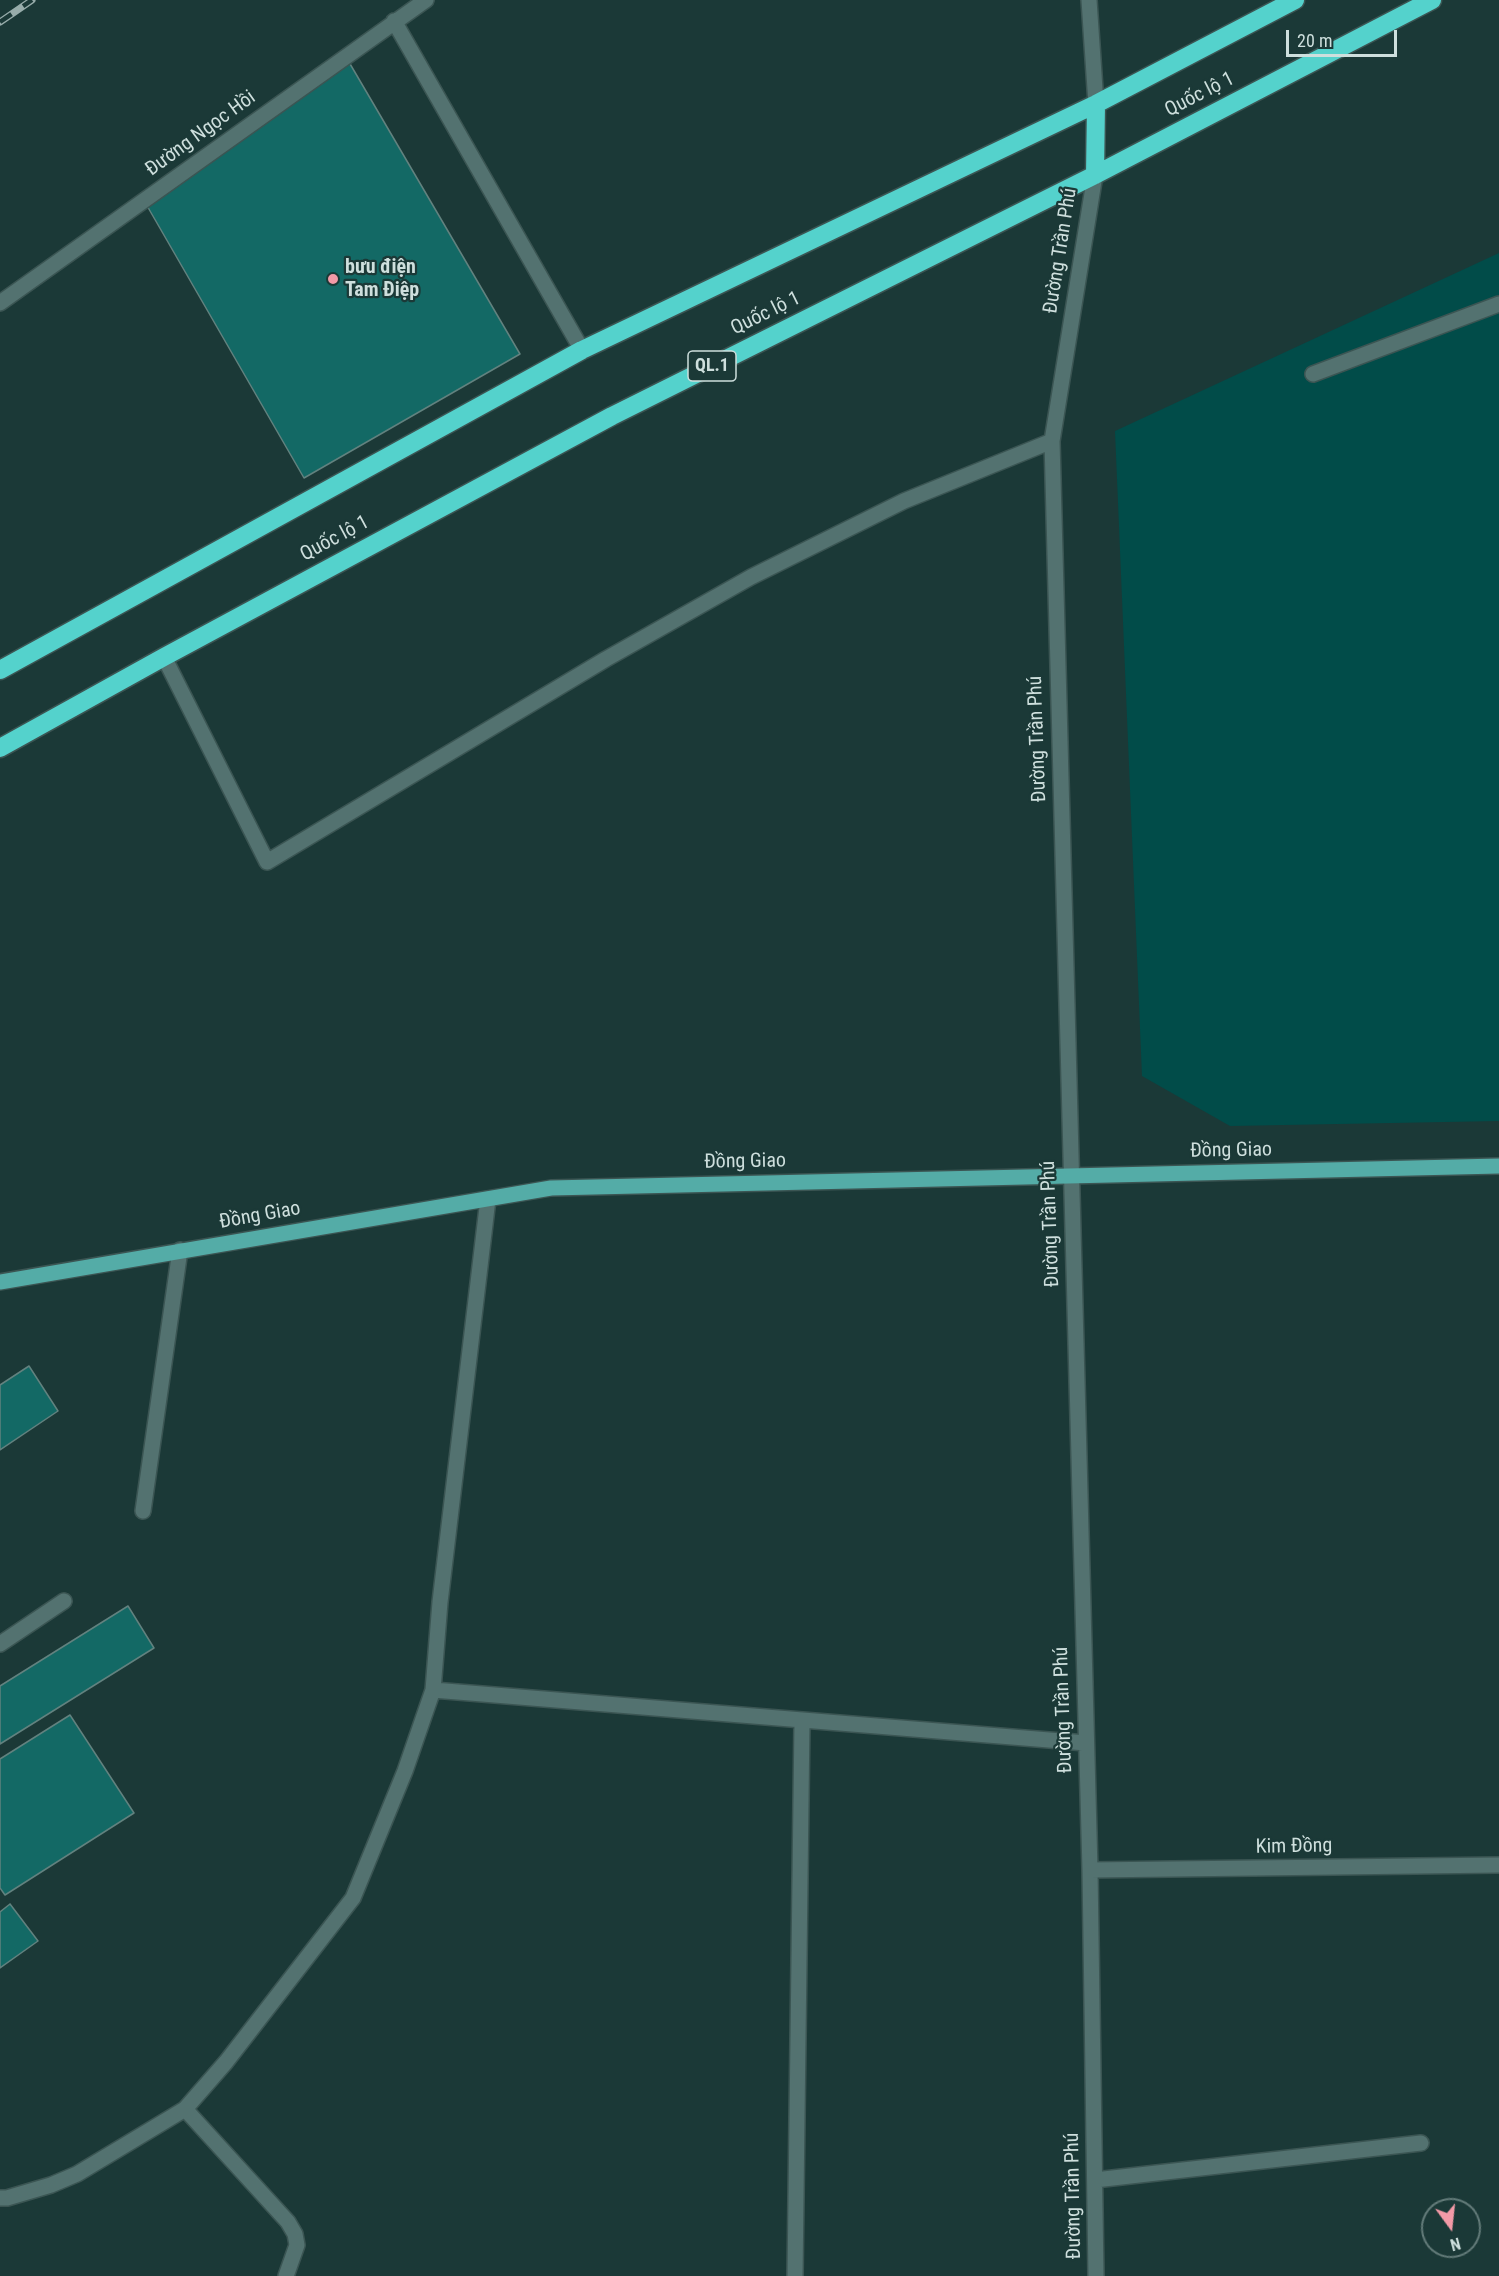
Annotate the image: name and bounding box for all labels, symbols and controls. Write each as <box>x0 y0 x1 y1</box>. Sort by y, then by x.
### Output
scale bar <box>1289 18 1400 56</box>
text: 20 m <box>1297 30 1332 51</box>
street label: Quốc lộ 1 <box>1161 67 1239 123</box>
street label: Đường Ngọc Hồi <box>141 86 261 182</box>
street label: Đường Trần Phú <box>1039 187 1083 315</box>
place label: bưu điện Tam Điệp <box>345 256 419 303</box>
marker: bưu điện Tam Điệp <box>326 272 340 286</box>
street label: Quốc lộ 1 <box>727 287 805 341</box>
road number: QL.1 <box>688 351 736 381</box>
street label: Quốc lộ 1 <box>296 511 374 567</box>
street label: Đường Trần Phú <box>1024 675 1052 803</box>
street label: Đồng Giao <box>1190 1138 1272 1164</box>
street label: Đồng Giao <box>704 1149 786 1175</box>
street label: Đường Trần Phú <box>1037 1160 1065 1288</box>
street label: Đồng Giao <box>218 1197 302 1235</box>
street label: Đường Trần Phú <box>1050 1646 1078 1774</box>
street label: Kim Đồng <box>1256 1834 1332 1860</box>
street label: Đường Trần Phú <box>1061 2133 1087 2259</box>
north arrow <box>1421 2198 1481 2258</box>
text: N <box>1448 2233 1462 2254</box>

